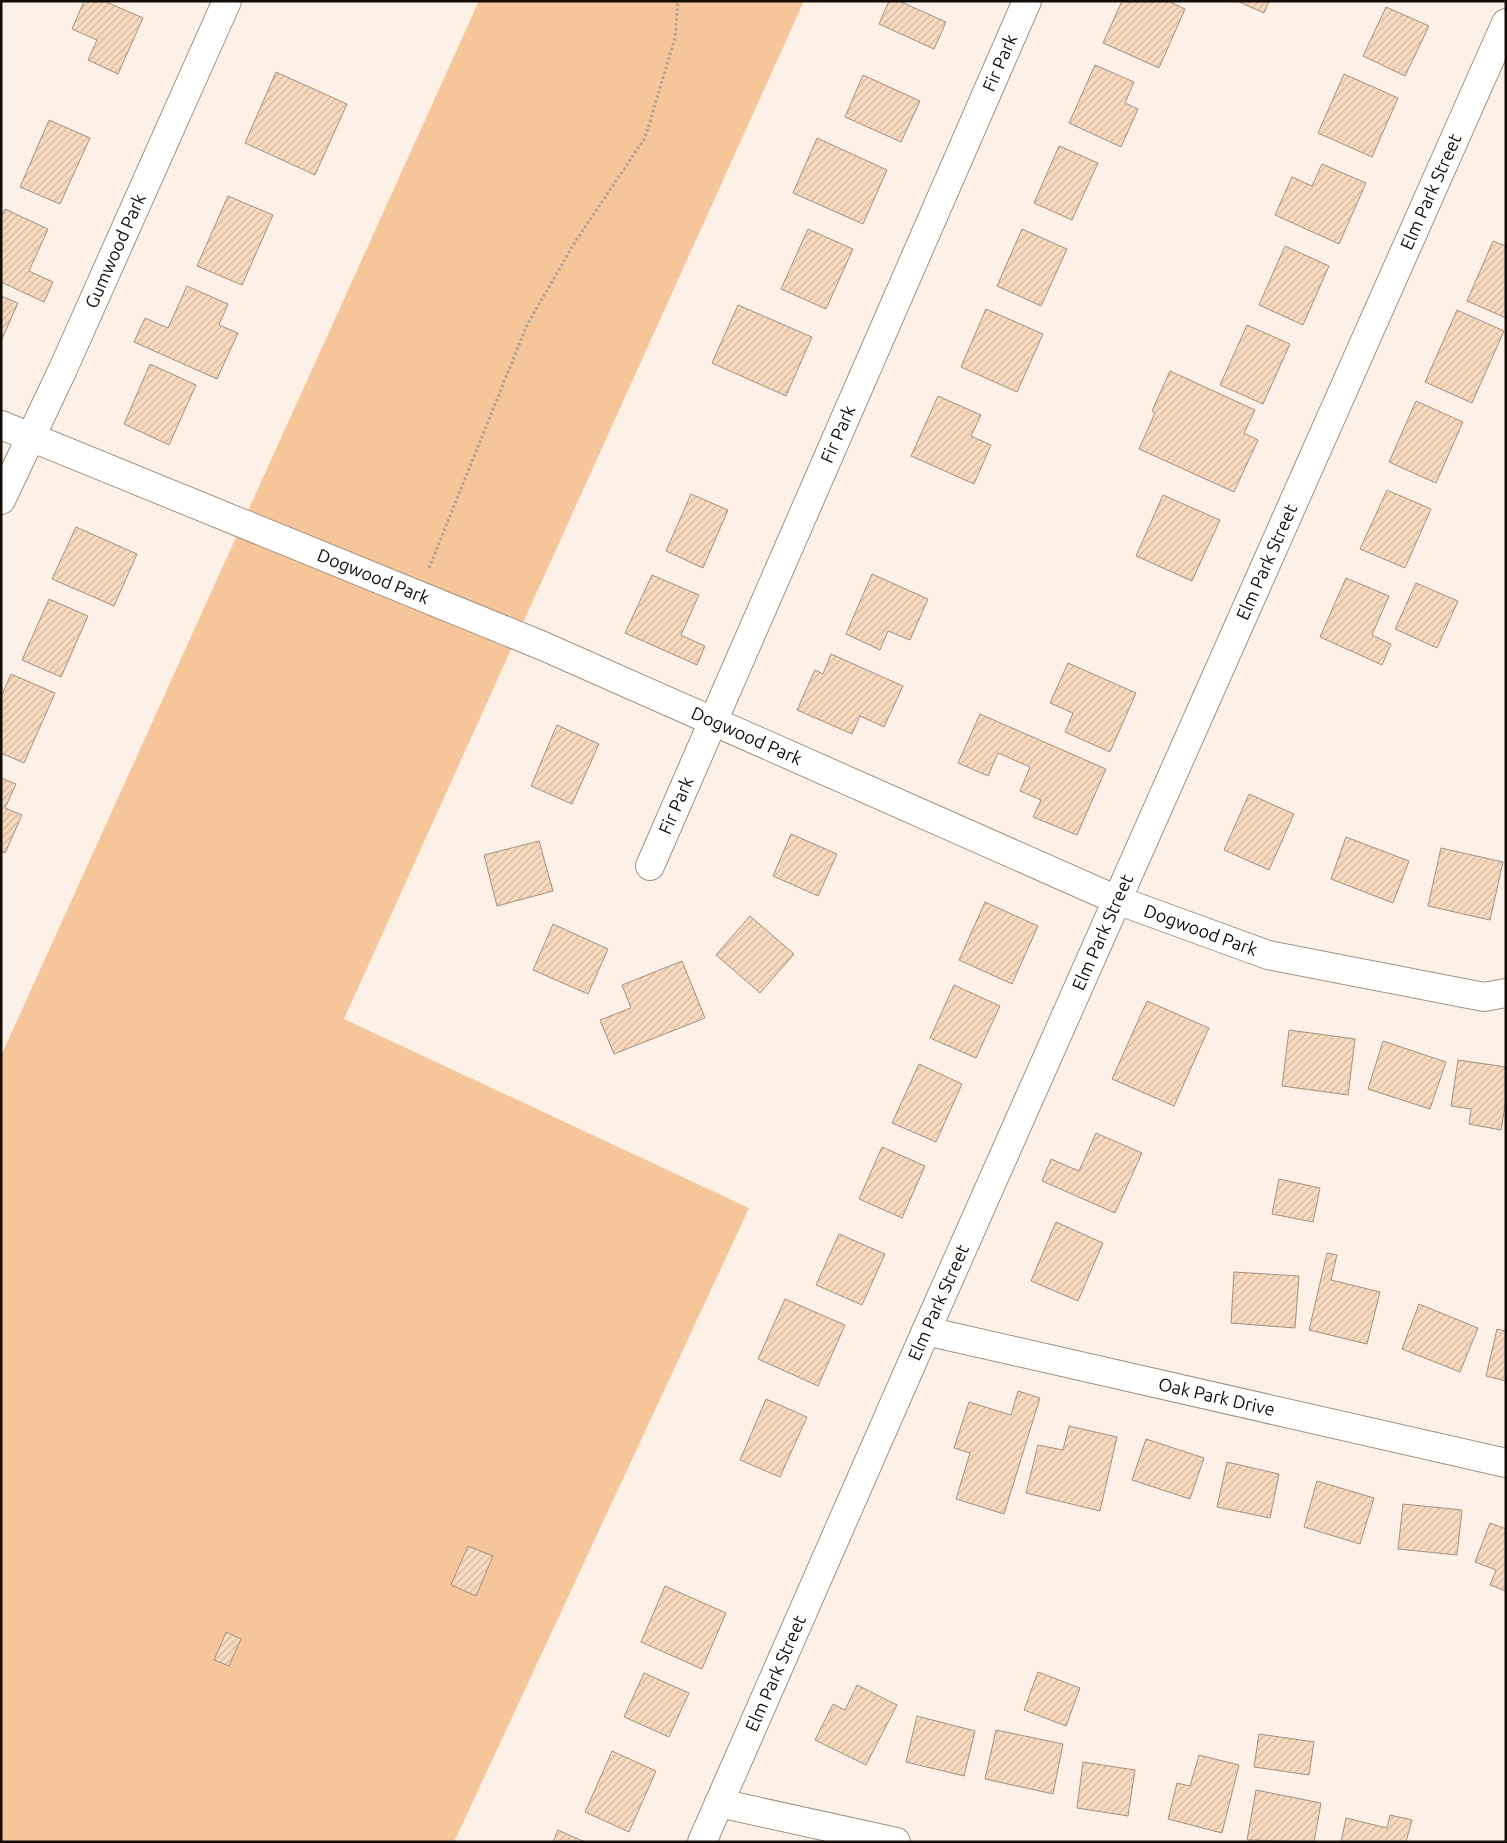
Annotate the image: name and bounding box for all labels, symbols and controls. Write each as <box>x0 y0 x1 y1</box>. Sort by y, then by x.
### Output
street label: Fir Park <box>978 31 1020 94</box>
street label: Elm Park Street <box>1396 130 1465 253</box>
street label: Gumwood Park <box>80 190 149 311</box>
street label: Fir Park <box>816 402 859 466</box>
street label: Elm Park Street <box>1232 501 1300 623</box>
street label: Dogwood Park <box>315 544 433 608</box>
street label: Dogwood Park <box>689 702 806 768</box>
street label: Fir Park <box>654 773 697 837</box>
street label: Elm Park Street <box>1067 871 1136 993</box>
street label: Dogwood Park <box>1142 900 1260 959</box>
street label: Elm Park Street <box>903 1241 972 1363</box>
street label: Oak Park Drive <box>1157 1373 1277 1419</box>
street label: Elm Park Street <box>741 1612 809 1734</box>

